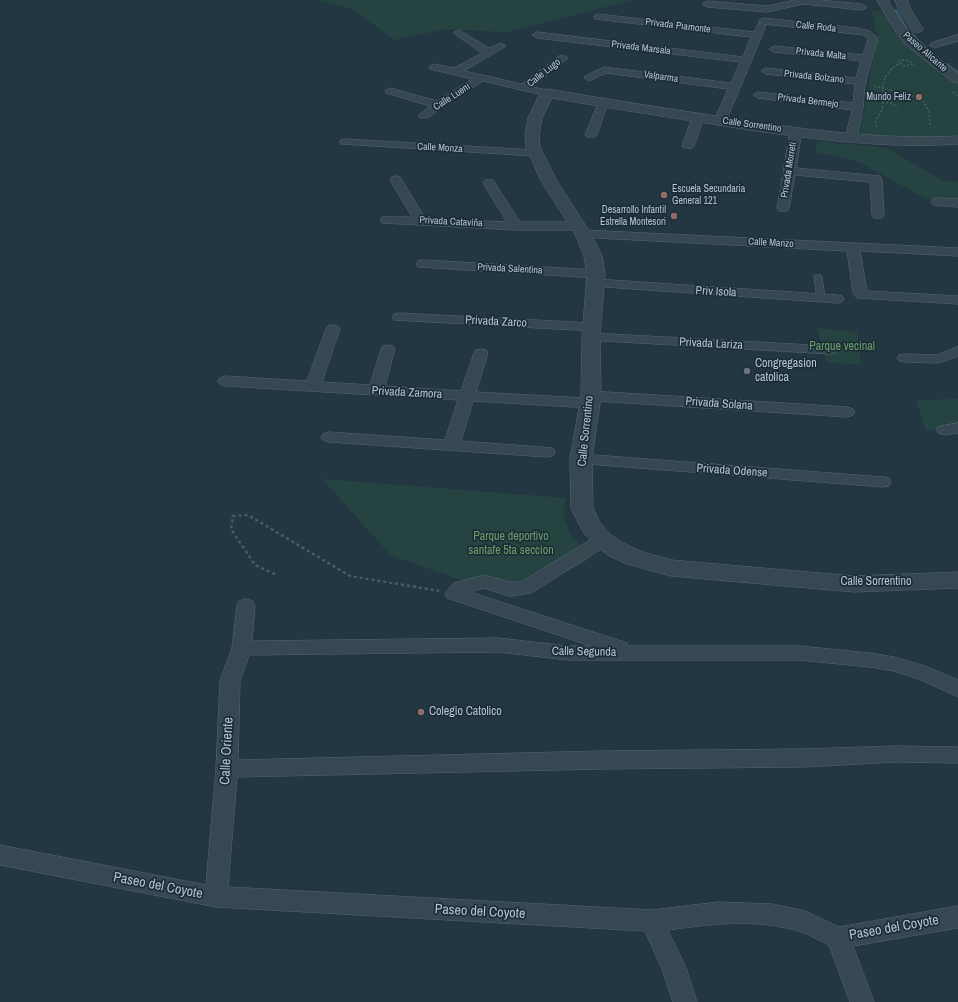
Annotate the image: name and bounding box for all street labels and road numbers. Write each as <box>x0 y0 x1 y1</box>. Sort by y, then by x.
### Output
street label: Privada Piamonte <box>645 16 711 36</box>
street label: Calle Roda <box>795 19 837 35</box>
street label: Paseo Alicante <box>900 29 950 75</box>
street label: Privada Marsala <box>611 38 671 58</box>
street label: Privada Malta <box>795 45 847 63</box>
street label: Calle Lugo <box>525 56 563 90</box>
street label: Privada Bolzano <box>783 68 845 86</box>
street label: Valparma <box>643 69 679 85</box>
street label: Calle Lueni <box>431 81 473 113</box>
street label: Privada Bermejo <box>777 91 839 111</box>
street label: Calle Sorrentino <box>722 115 782 135</box>
street label: Calle Monza <box>417 141 463 155</box>
street label: Privada Morreti <box>779 141 799 199</box>
street label: Privada Cataviña <box>419 214 483 230</box>
street label: Calle Manzo <box>748 236 794 250</box>
street label: Privada Salentina <box>477 261 543 277</box>
street label: Priv Isola <box>695 284 737 300</box>
street label: Privada Zarco <box>465 313 527 331</box>
street label: Privada Lariza <box>679 335 743 353</box>
street label: Privada Zamora <box>371 384 443 402</box>
street label: Privada Solana <box>685 394 753 414</box>
street label: Calle Sorrentino <box>575 395 597 467</box>
street label: Privada Odense <box>696 461 768 481</box>
street label: Calle Sorrentino <box>840 575 912 589</box>
street label: Calle Segunda <box>552 644 616 660</box>
street label: Calle Oriente <box>217 717 237 785</box>
street label: Paseo del Coyote <box>112 869 204 903</box>
street label: Paseo del Coyote <box>434 901 526 923</box>
street label: Paseo del Coyote <box>848 912 940 944</box>

